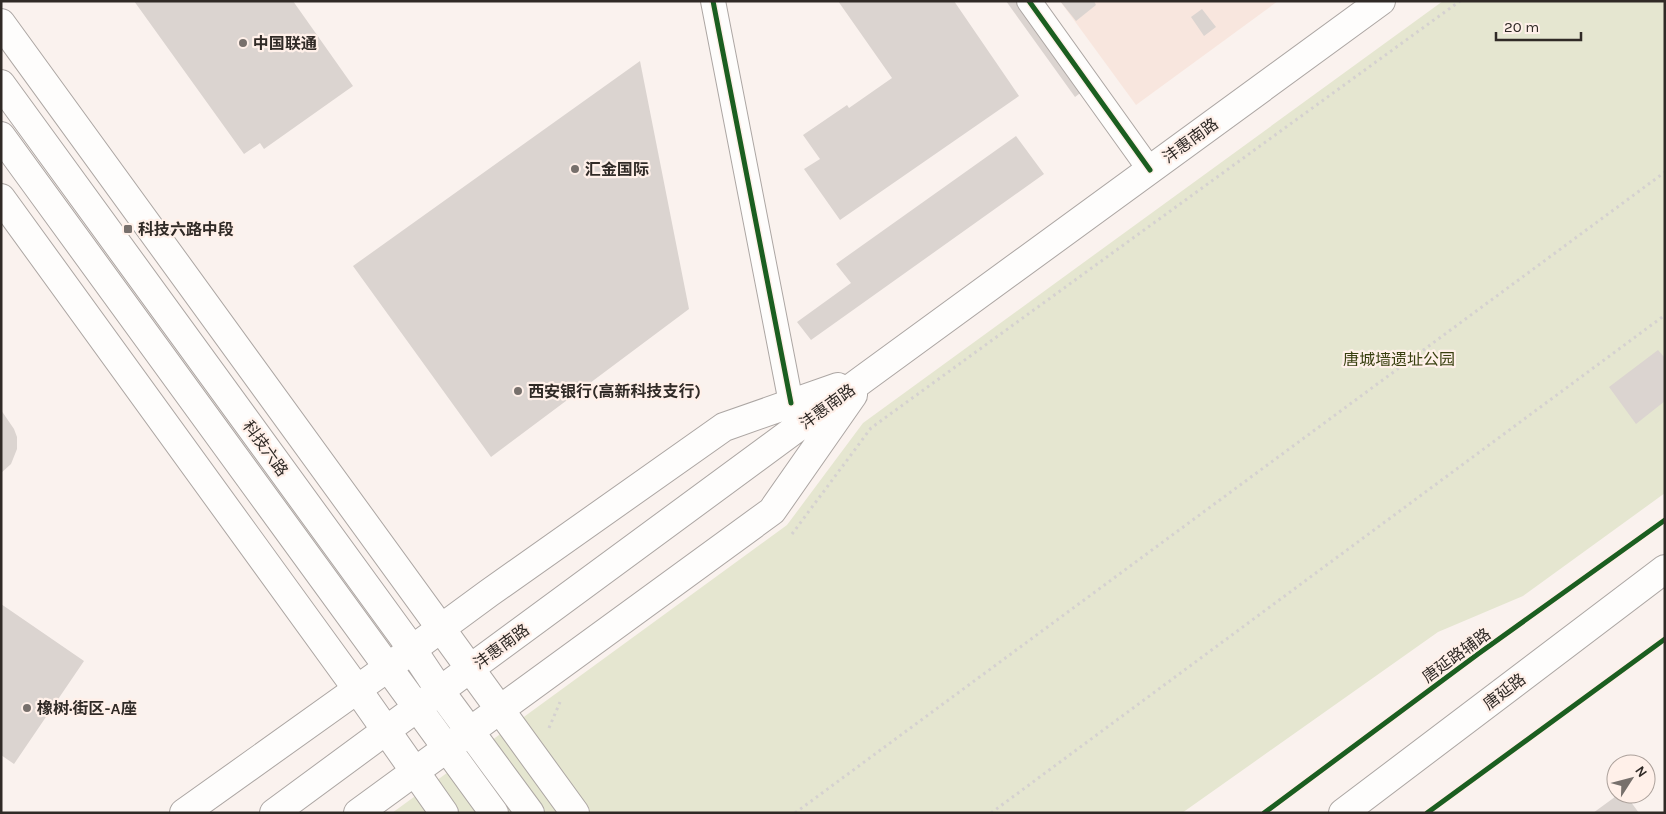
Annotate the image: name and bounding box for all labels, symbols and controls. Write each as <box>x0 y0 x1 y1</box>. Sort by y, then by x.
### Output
scale bar <box>1496 10 1581 42</box>
text: 20 m <box>1504 18 1539 36</box>
place label: 中国联通 <box>253 34 317 53</box>
marker: 中国联通 <box>237 37 249 49</box>
street label: 沣惠南路 <box>1159 114 1222 167</box>
place label: 汇金国际 <box>585 160 649 179</box>
marker: 汇金国际 <box>569 163 581 175</box>
place label: 科技六路中段 <box>138 220 234 239</box>
marker: 科技六路中段 <box>122 223 134 235</box>
park label: 唐城墙遗址公园 <box>1343 350 1455 369</box>
street label: 沣惠南路 <box>796 380 859 433</box>
place label: 西安银行(高新科技支行) <box>528 382 701 401</box>
marker: 西安银行(高新科技支行) <box>512 385 524 397</box>
street label: 科技六路 <box>239 417 292 480</box>
street label: 沣惠南路 <box>470 620 533 673</box>
street label: 唐延路辅路 <box>1418 624 1494 687</box>
street label: 唐延路 <box>1479 669 1529 713</box>
place label: 橡树·街区-A座 <box>37 699 136 718</box>
marker: 橡树·街区-A座 <box>21 702 33 714</box>
north arrow <box>1606 754 1656 804</box>
text: N <box>1631 763 1651 781</box>

